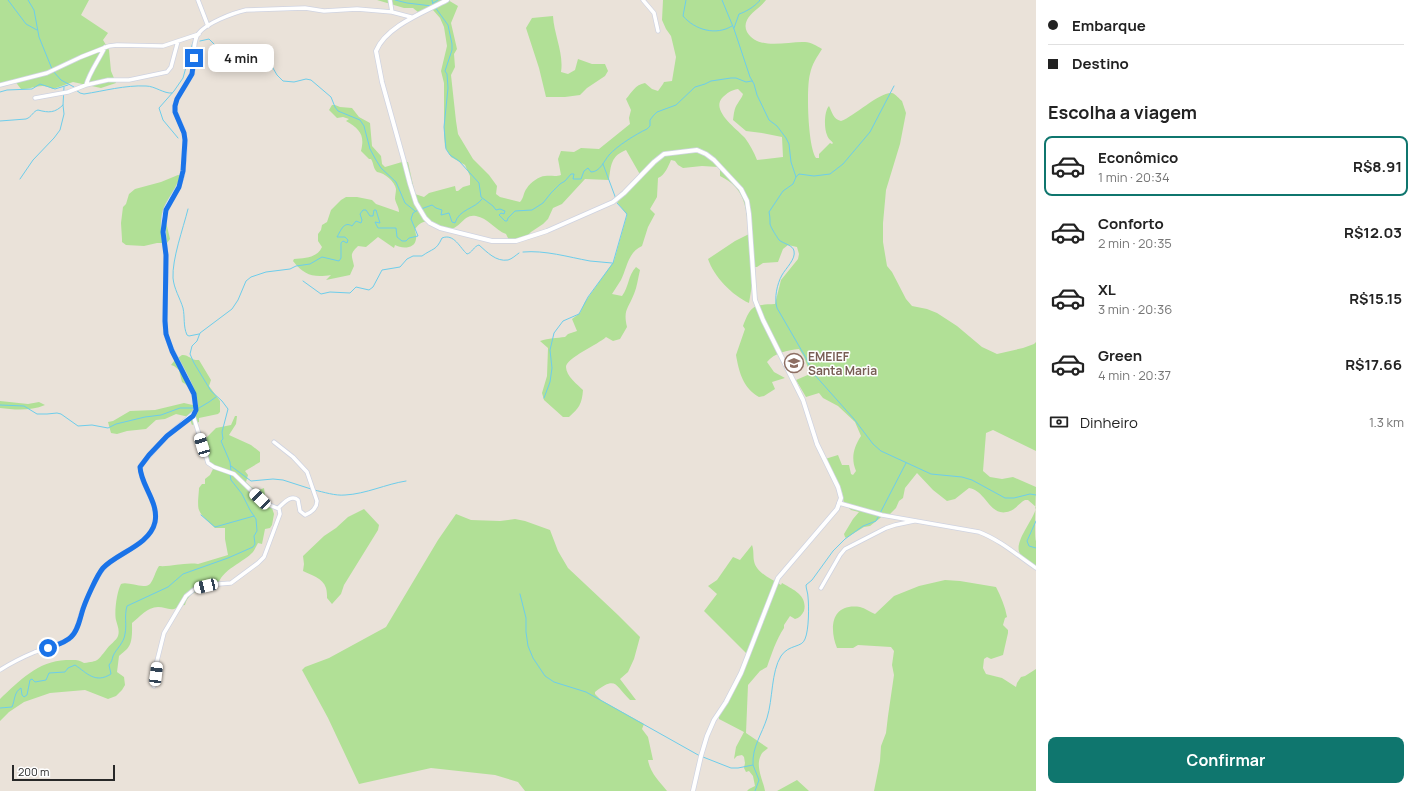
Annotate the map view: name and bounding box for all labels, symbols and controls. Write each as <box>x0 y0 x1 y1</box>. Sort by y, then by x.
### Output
text: Embarque <box>1072 15 1146 36</box>
callout: 4 min <box>208 44 274 72</box>
route end <box>185 49 203 67</box>
text: 4 min <box>224 49 258 67</box>
text: Destino <box>1072 53 1129 74</box>
text: Escolha a viagem <box>1048 100 1197 124</box>
text: Econômico <box>1098 147 1178 168</box>
icon: car <box>1050 148 1086 184</box>
text: R$8.91 <box>1353 156 1402 177</box>
text: 1 min · 20:34 <box>1098 168 1170 186</box>
text: Conforto <box>1098 213 1164 234</box>
icon: car <box>1050 214 1086 250</box>
text: R$12.03 <box>1344 222 1402 243</box>
text: 2 min · 20:35 <box>1098 234 1172 252</box>
text: XL <box>1098 279 1116 300</box>
icon: car <box>1050 280 1086 316</box>
text: R$15.15 <box>1349 288 1402 309</box>
text: 3 min · 20:36 <box>1098 300 1172 318</box>
text: Green <box>1098 345 1142 366</box>
icon: car <box>1050 346 1086 382</box>
place label: EMEIEF Santa Maria <box>808 348 877 379</box>
school or university icon: EMEIEF Santa Maria <box>783 352 805 374</box>
text: R$17.66 <box>1345 354 1402 375</box>
text: 4 min · 20:37 <box>1098 366 1171 384</box>
icon: cash <box>1048 411 1070 433</box>
text: Dinheiro <box>1080 412 1138 433</box>
text: 1.3 km <box>1369 413 1404 431</box>
car <box>193 432 211 458</box>
car <box>247 486 273 512</box>
car <box>193 577 219 595</box>
route start <box>39 639 57 657</box>
car <box>149 661 163 687</box>
button: Confirmar <box>1048 737 1404 783</box>
scale bar <box>12 763 115 782</box>
text: 200 m <box>18 764 49 779</box>

